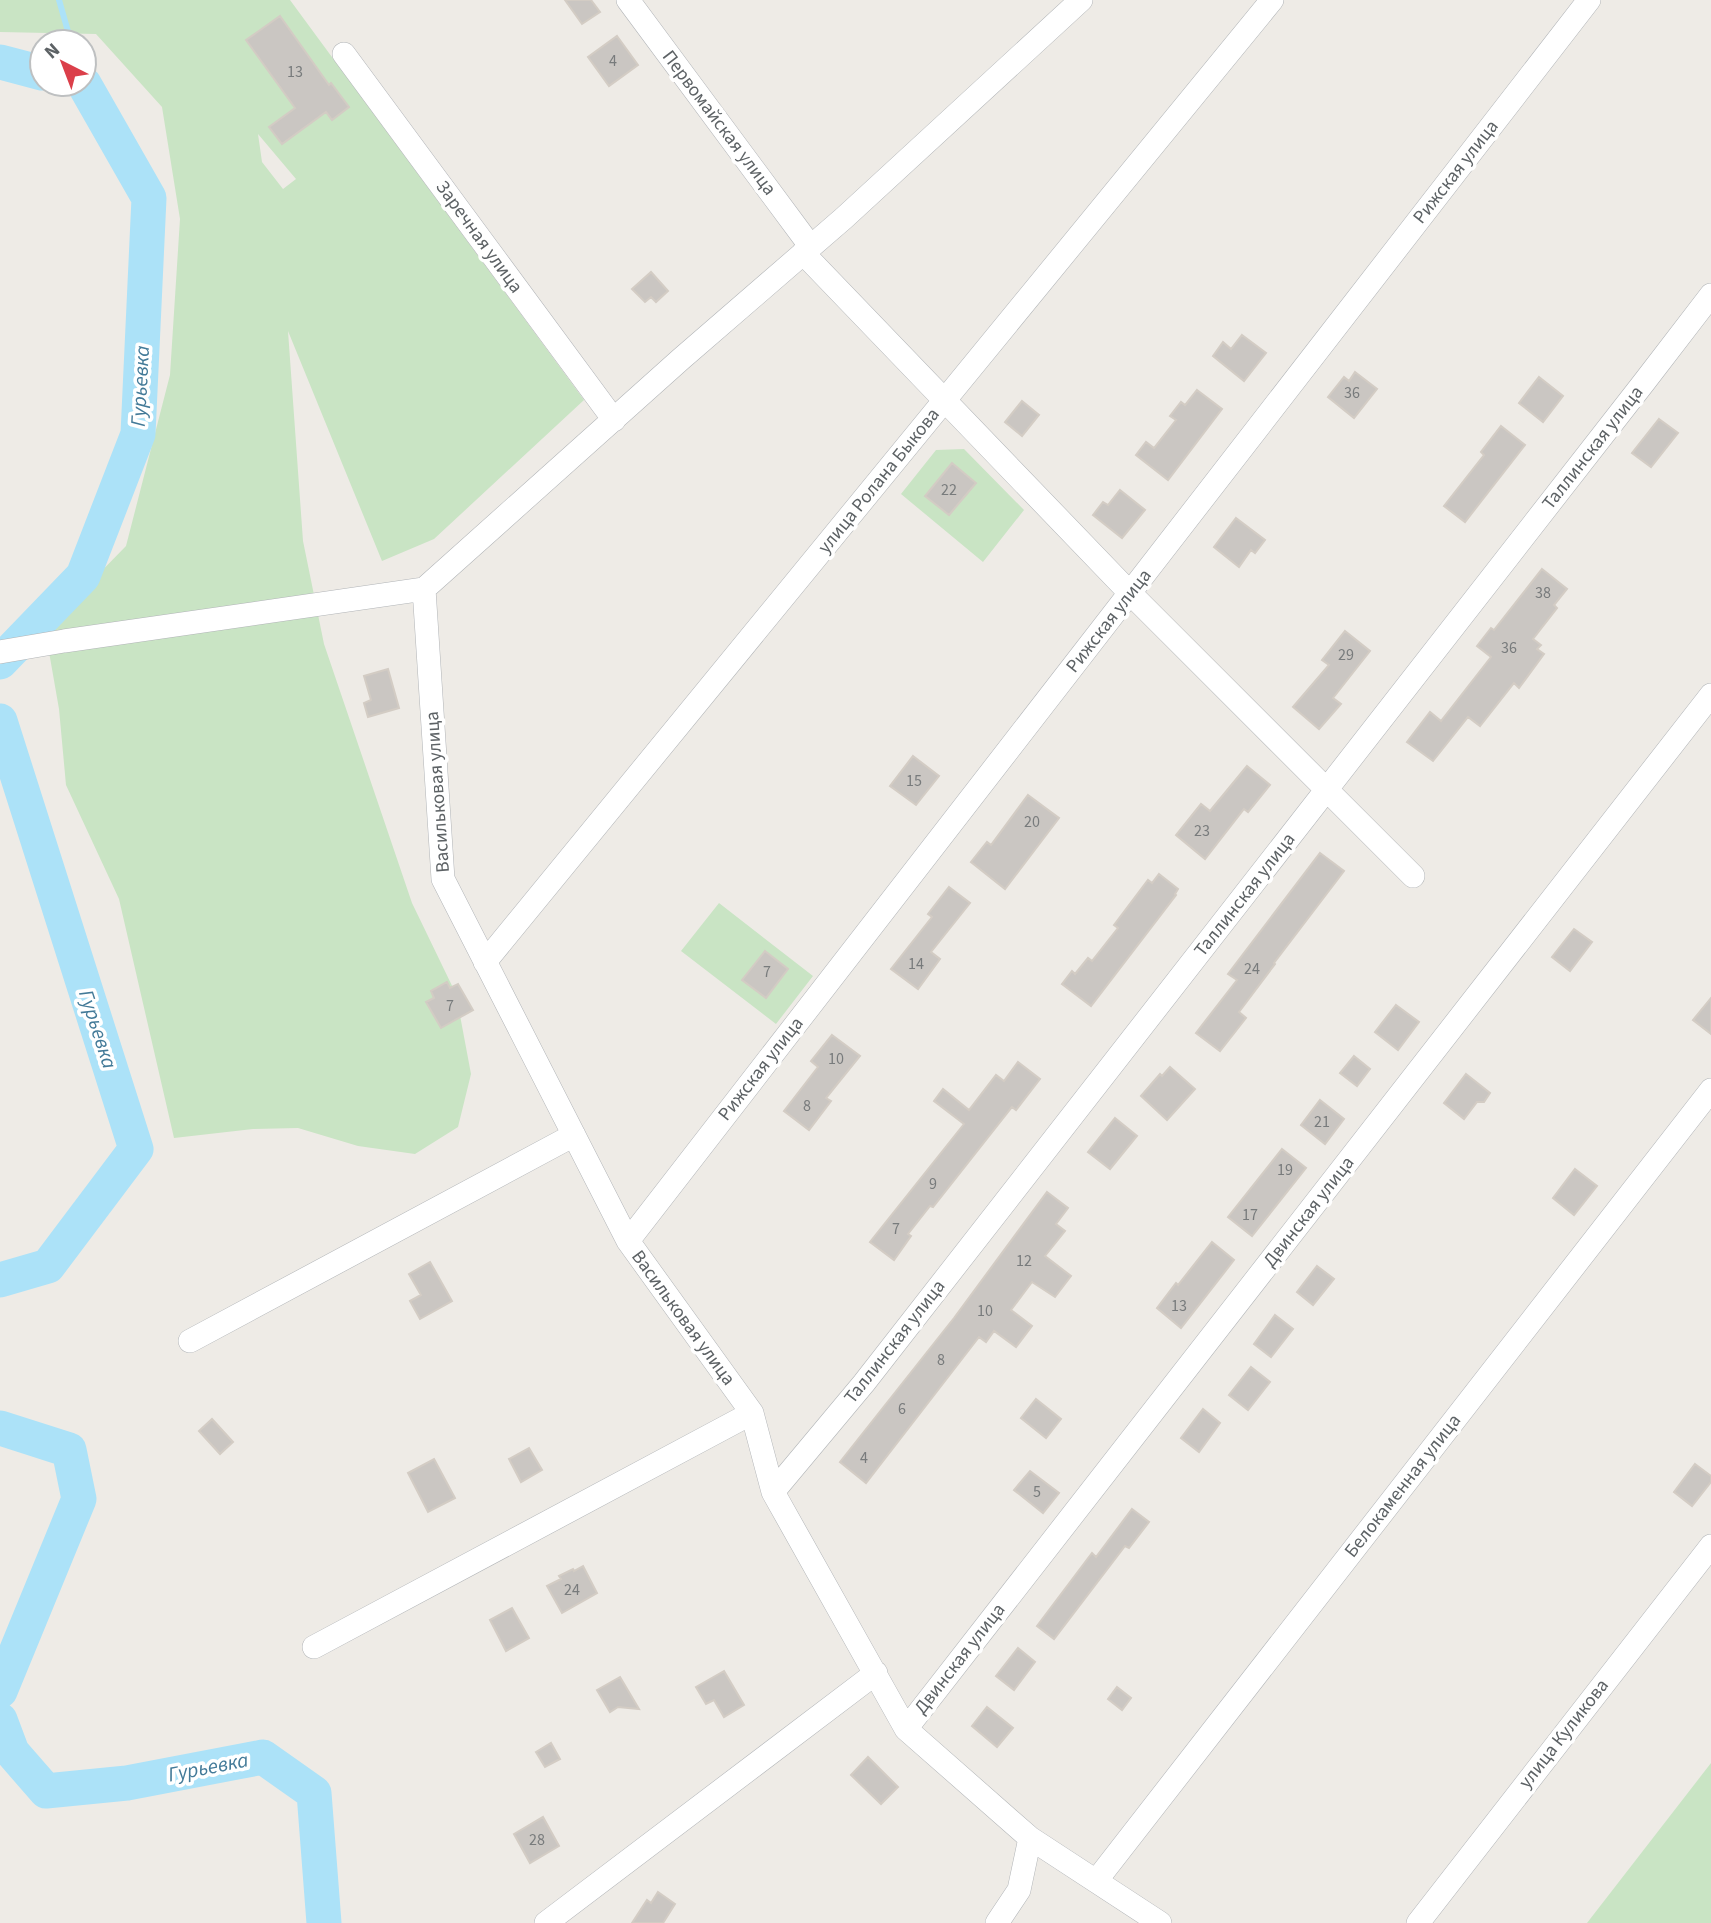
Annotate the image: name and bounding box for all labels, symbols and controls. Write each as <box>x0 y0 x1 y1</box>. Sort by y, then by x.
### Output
north arrow <box>28 28 98 98</box>
text: N <box>39 37 66 66</box>
street label: Первомайская улица <box>655 45 783 201</box>
house number: 4 <box>609 50 617 72</box>
house number: 13 <box>287 61 303 83</box>
street label: Рижская улица <box>1407 114 1505 230</box>
street label: Заречная улица <box>429 175 529 299</box>
water label: Гурьевка <box>123 345 157 427</box>
street label: Таллинская улица <box>1536 380 1650 516</box>
house number: 36 <box>1344 382 1360 404</box>
street label: улица Ролана Быкова <box>812 402 946 560</box>
house number: 22 <box>941 479 957 501</box>
street label: Рижская улица <box>1060 563 1158 679</box>
house number: 38 <box>1535 582 1551 604</box>
house number: 36 <box>1501 637 1517 659</box>
house number: 29 <box>1338 644 1354 666</box>
street label: Васильковая улица <box>419 710 457 874</box>
house number: 15 <box>906 770 922 792</box>
house number: 20 <box>1024 811 1040 833</box>
house number: 23 <box>1194 820 1210 842</box>
street label: Таллинская улица <box>1188 827 1302 963</box>
house number: 14 <box>908 953 924 975</box>
house number: 24 <box>1244 958 1260 980</box>
house number: 7 <box>763 961 771 983</box>
water label: Гурьевка <box>71 986 125 1072</box>
house number: 7 <box>446 995 454 1017</box>
street label: Рижская улица <box>712 1011 810 1127</box>
house number: 10 <box>828 1048 844 1070</box>
house number: 8 <box>803 1095 811 1117</box>
house number: 21 <box>1314 1111 1330 1133</box>
street label: Двинская улица <box>1257 1151 1361 1273</box>
house number: 19 <box>1277 1159 1293 1181</box>
house number: 9 <box>929 1173 937 1195</box>
house number: 17 <box>1242 1204 1258 1226</box>
house number: 7 <box>892 1218 900 1240</box>
street label: Васильковая улица <box>625 1245 741 1391</box>
house number: 12 <box>1016 1250 1032 1272</box>
street label: Таллинская улица <box>838 1274 952 1410</box>
house number: 13 <box>1171 1295 1187 1317</box>
house number: 10 <box>977 1300 993 1322</box>
house number: 8 <box>937 1349 945 1371</box>
house number: 6 <box>898 1398 906 1420</box>
street label: Белокаменная улица <box>1338 1409 1468 1563</box>
house number: 4 <box>860 1447 868 1469</box>
house number: 5 <box>1033 1481 1041 1503</box>
house number: 24 <box>564 1579 580 1601</box>
street label: Двинская улица <box>908 1598 1012 1720</box>
street label: улица Куликова <box>1513 1674 1615 1794</box>
water label: Гурьевка <box>165 1745 251 1789</box>
house number: 28 <box>529 1829 545 1851</box>

